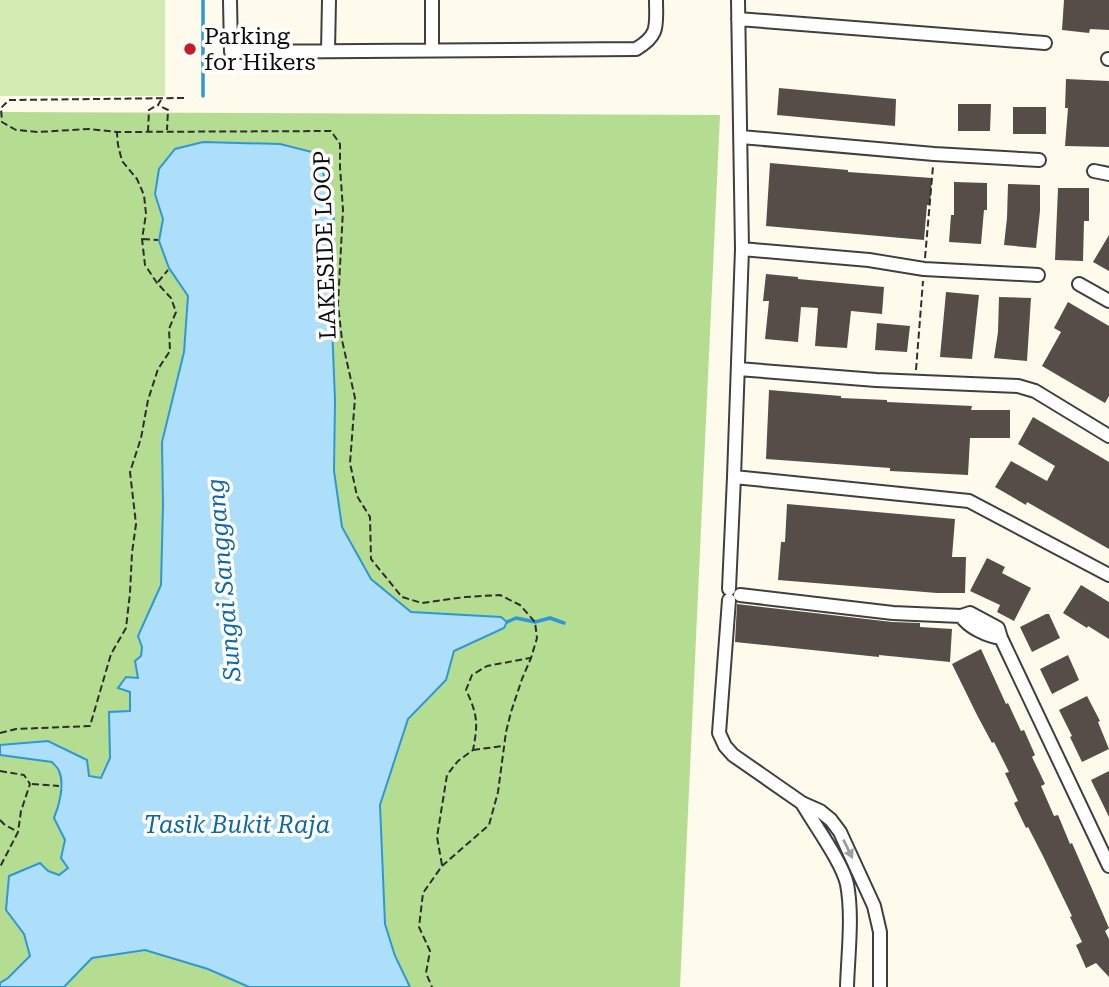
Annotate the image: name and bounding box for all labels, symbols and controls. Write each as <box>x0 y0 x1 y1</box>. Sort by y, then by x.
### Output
place label: Parking for Hikers <box>204 23 316 76</box>
marker: Parking for Hikers <box>182 41 198 57</box>
street label: LAKESIDE LOOP <box>308 150 342 340</box>
water label: Sungai Sanggang <box>201 478 247 683</box>
water label: Tasik Bukit Raja <box>144 811 330 839</box>
one-way arrow <box>843 839 854 859</box>

